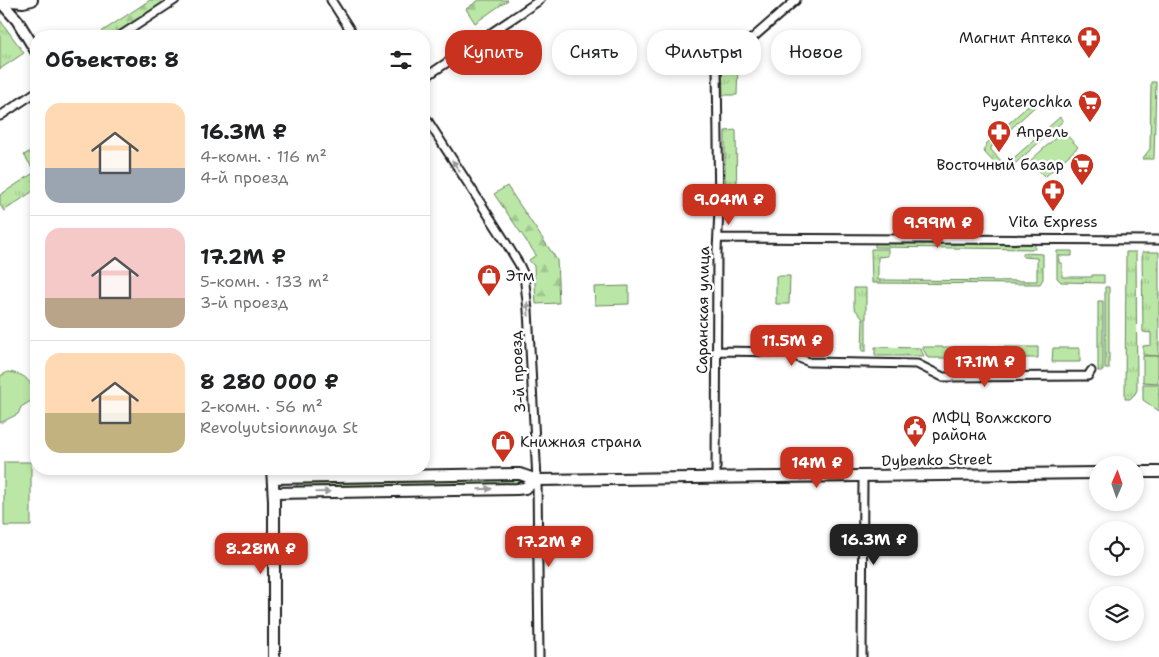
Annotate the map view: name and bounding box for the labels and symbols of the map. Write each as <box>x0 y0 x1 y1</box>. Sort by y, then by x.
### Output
pharmacy icon: Магнит Аптека <box>1076 25 1102 59</box>
place label: Магнит Аптека <box>959 28 1073 48</box>
supermarket icon: Pyaterochka <box>1077 89 1103 123</box>
place label: Pyaterochka <box>982 92 1073 112</box>
pharmacy icon: Апрель <box>986 119 1012 153</box>
place label: Апрель <box>1016 122 1069 142</box>
supermarket icon: Восточный базар <box>1069 152 1095 186</box>
place label: Восточный базар <box>936 155 1064 175</box>
one-way arrow <box>451 159 461 173</box>
pharmacy icon: Vita Express <box>1040 178 1066 212</box>
pin: 9.04M ₽ <box>683 184 775 226</box>
pin: 9.99M ₽ <box>892 206 984 249</box>
place label: Vita Express <box>1008 212 1098 232</box>
street label: Саранская улица <box>692 245 714 374</box>
shop icon: Этм <box>476 263 502 297</box>
place label: Этм <box>506 266 535 286</box>
one-way arrow <box>523 300 531 316</box>
pin: 11.5M ₽ <box>746 324 838 367</box>
street label: 3-й проезд <box>506 330 530 414</box>
pin: 17.1M ₽ <box>939 346 1031 388</box>
place label: МФЦ Волжского района <box>932 408 1052 445</box>
public building icon: МФЦ Волжского района <box>902 414 928 448</box>
shop icon: Книжная страна <box>490 429 516 463</box>
place label: Книжная страна <box>520 432 642 452</box>
pin: 14M ₽ <box>782 446 852 489</box>
street label: Dybenko Street <box>881 449 993 471</box>
north arrow <box>1089 456 1144 511</box>
one-way arrow <box>477 485 493 493</box>
one-way arrow <box>315 488 331 496</box>
pin: 16.3M ₽ <box>828 524 920 566</box>
pin: 17.2M ₽ <box>503 526 595 568</box>
pin: 8.28M ₽ <box>215 532 307 575</box>

